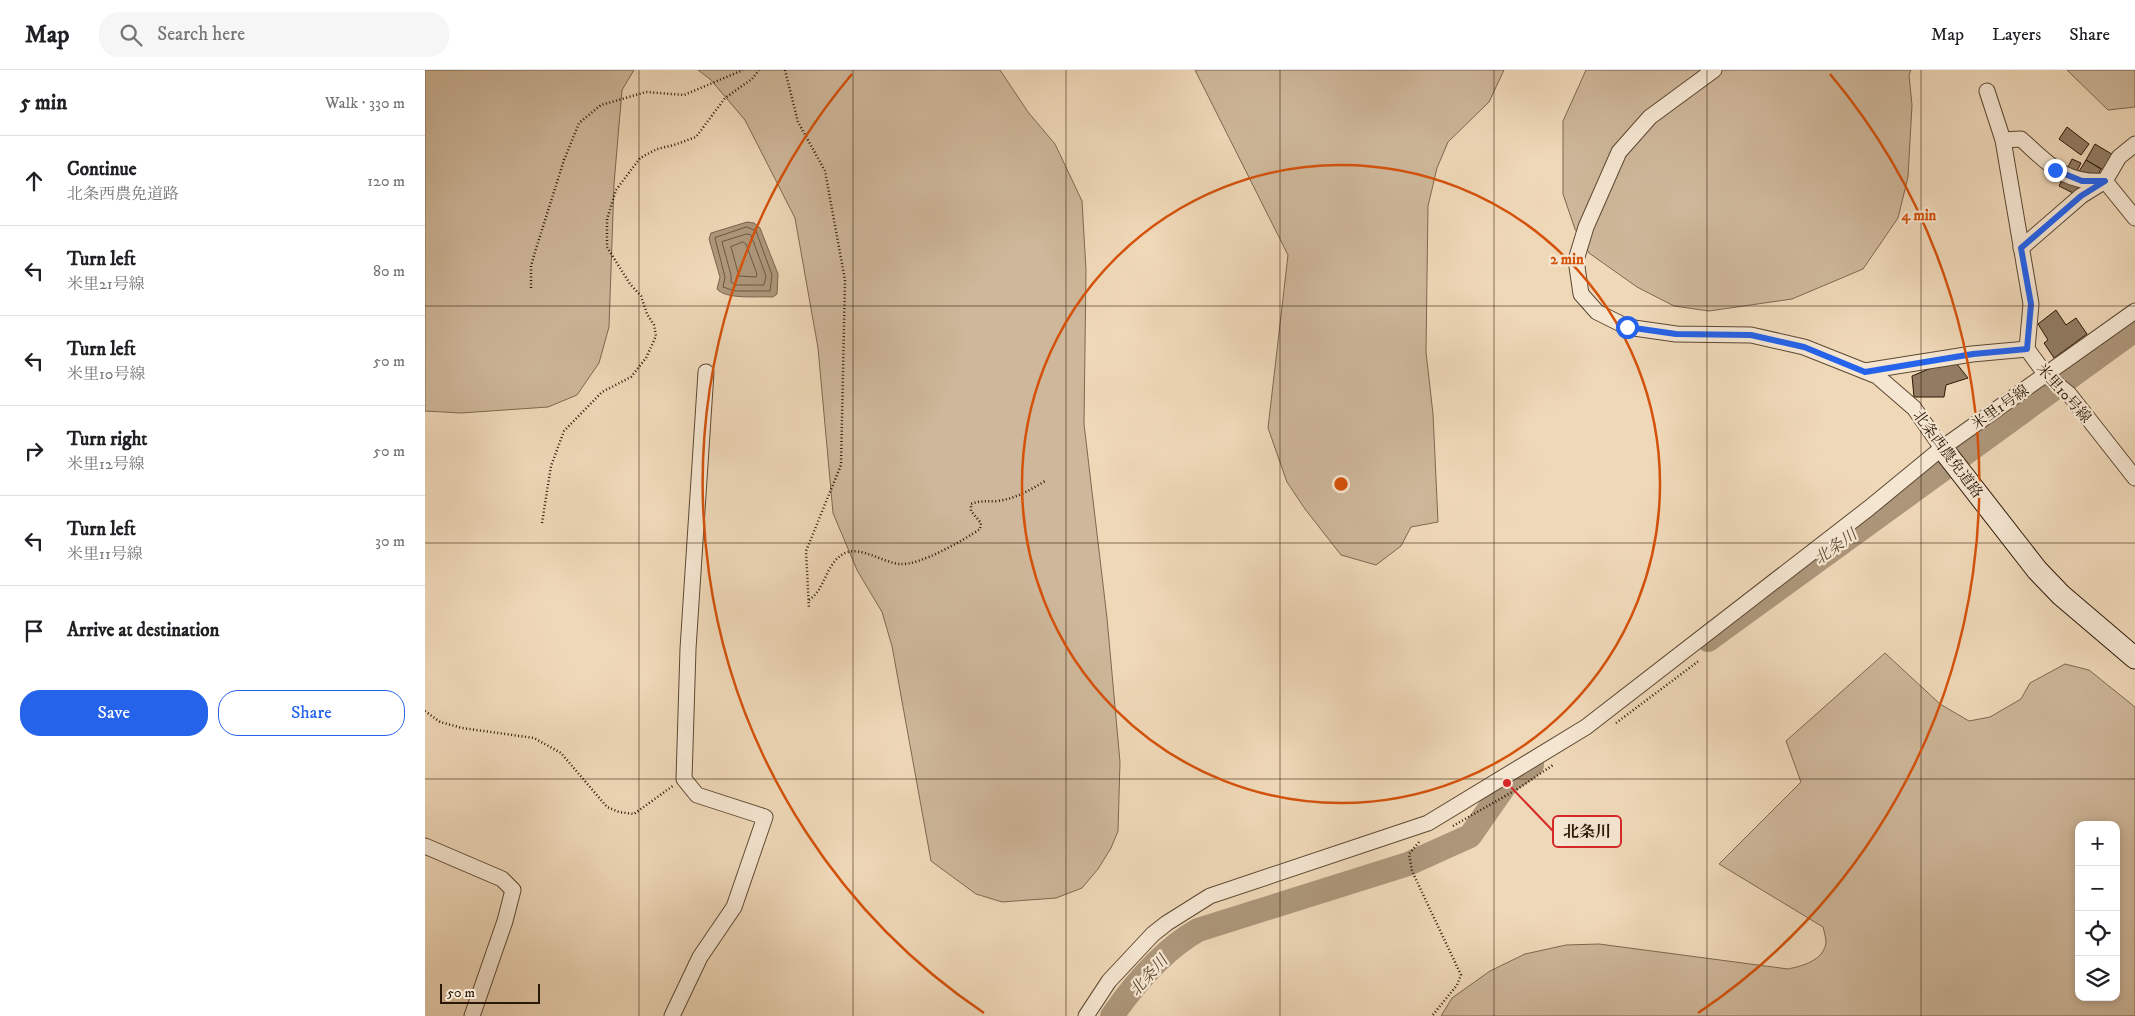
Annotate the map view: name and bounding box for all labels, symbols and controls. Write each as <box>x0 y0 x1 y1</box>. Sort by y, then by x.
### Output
search box <box>99 12 449 57</box>
text: Map <box>25 20 69 50</box>
icon: search <box>117 21 145 49</box>
text: Search here <box>157 23 245 46</box>
text: Map <box>1931 24 1964 46</box>
text: Layers <box>1992 24 2041 46</box>
text: Share <box>2069 24 2110 46</box>
text: 5 min <box>20 90 67 116</box>
text: Walk · 330 m <box>325 93 405 113</box>
text: Continue <box>67 158 137 181</box>
route end <box>2044 159 2067 182</box>
icon: ahead <box>20 167 48 195</box>
text: 120 m <box>367 171 405 191</box>
text: 北条西農免道路 <box>67 184 179 204</box>
text: 4 min <box>1901 206 1937 225</box>
text: Turn left <box>67 248 136 271</box>
text: 2 min <box>1550 250 1584 269</box>
icon: left <box>20 257 48 285</box>
text: 80 m <box>373 261 405 281</box>
text: 米里21号線 <box>67 274 145 294</box>
route start <box>1616 316 1639 339</box>
text: Turn left <box>67 338 136 361</box>
icon: left <box>20 347 48 375</box>
text: 50 m <box>373 351 405 371</box>
street label: 米里10号線 <box>2032 360 2095 427</box>
text: 米里10号線 <box>67 364 145 384</box>
street label: 米里1号線 <box>1968 381 2033 434</box>
street label: 北条西農免道路 <box>1908 407 1987 502</box>
text: Turn right <box>67 428 147 451</box>
icon: right <box>20 437 48 465</box>
text: 50 m <box>373 441 405 461</box>
text: 米里12号線 <box>67 454 145 474</box>
centre of rings <box>1332 475 1350 493</box>
text: Turn left <box>67 518 136 541</box>
water label: 北条川 <box>1810 523 1862 569</box>
icon: left <box>20 527 48 555</box>
text: 30 m <box>375 531 405 551</box>
text: 米里11号線 <box>67 544 143 564</box>
icon: arrive <box>20 617 48 645</box>
text: Arrive at destination <box>67 619 219 642</box>
button: Save <box>20 690 208 736</box>
button: Share <box>218 690 405 736</box>
callout: 北条川 <box>1553 816 1621 847</box>
map controls <box>2075 821 2120 1001</box>
button: + <box>2075 821 2120 866</box>
text: 北条川 <box>1563 822 1611 842</box>
button: − <box>2075 866 2120 911</box>
button: locate <box>2075 911 2120 956</box>
water label: 北条川 <box>1125 950 1174 1000</box>
button: layers <box>2075 956 2120 1001</box>
scale bar <box>440 981 540 1004</box>
text: 50 m <box>447 984 475 1002</box>

